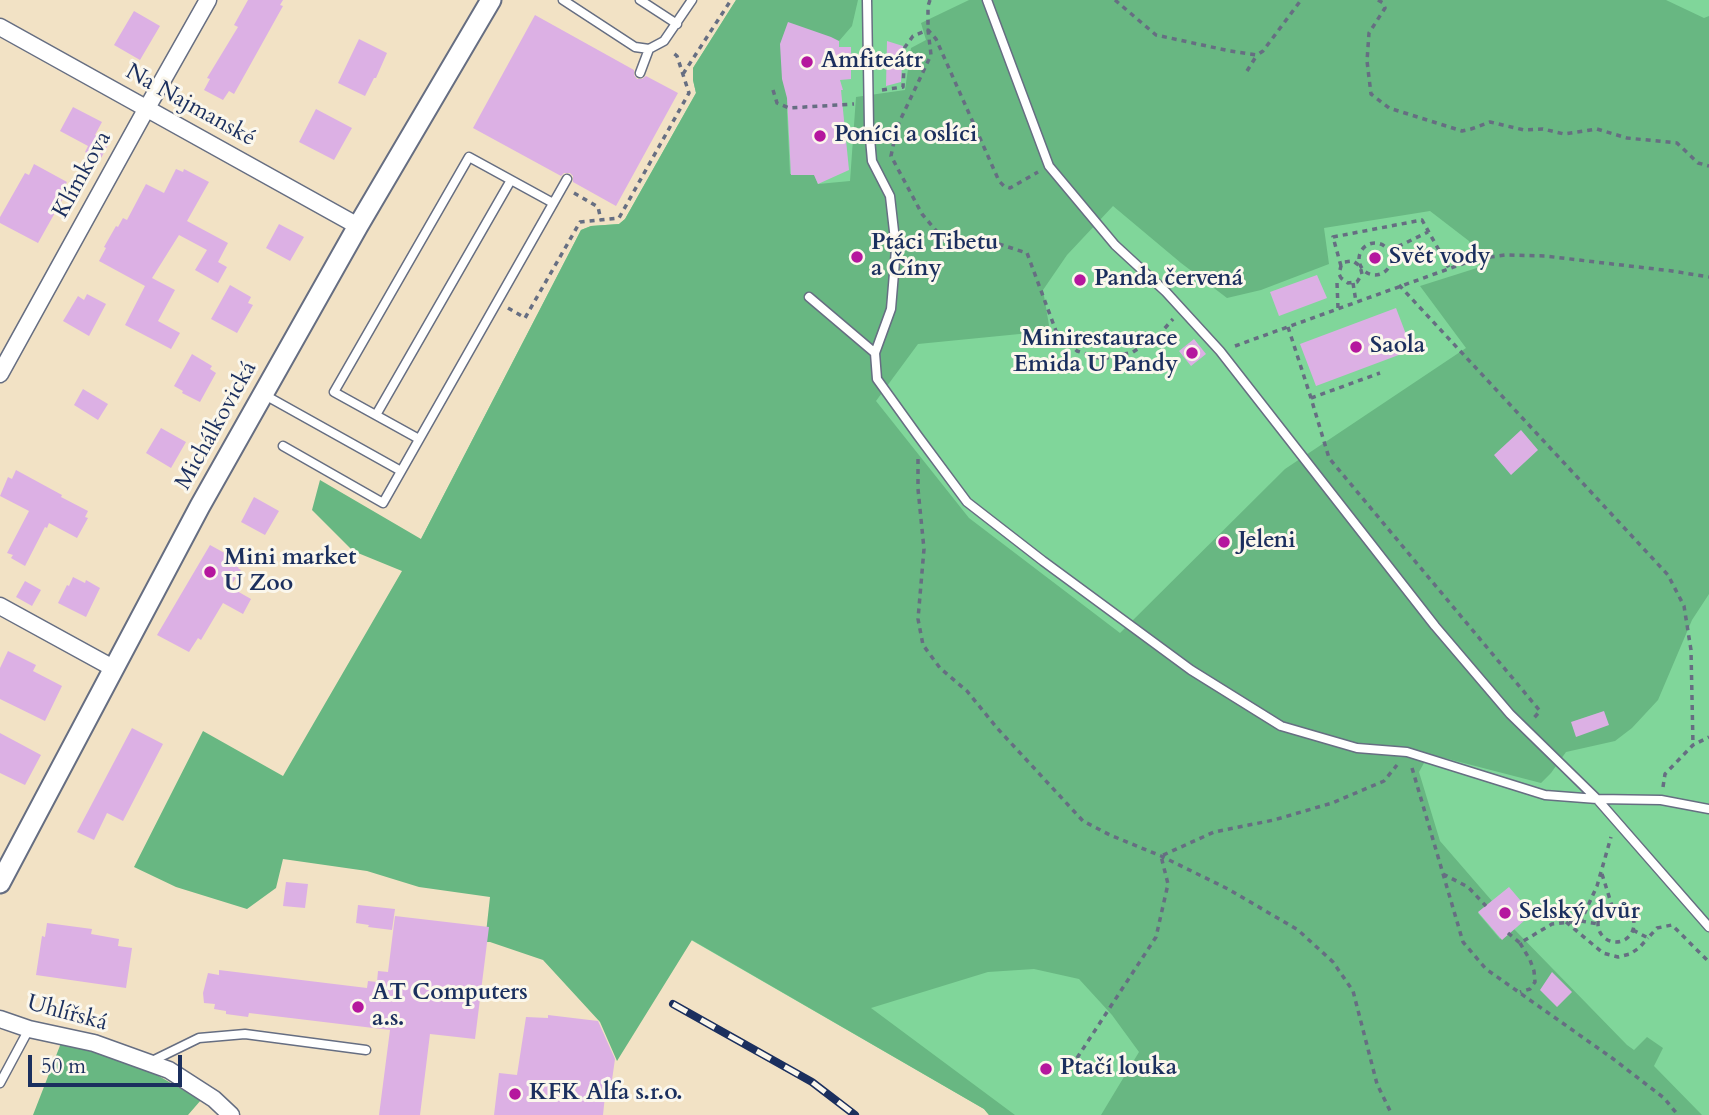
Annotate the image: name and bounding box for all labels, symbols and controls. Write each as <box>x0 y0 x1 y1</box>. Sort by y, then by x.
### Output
place label: Amfiteátr <box>821 48 923 76</box>
marker: Amfiteátr <box>799 54 815 70</box>
street label: Na Najmanské <box>120 59 260 153</box>
place label: Poníci a oslíci <box>834 122 977 150</box>
street label: Klímkova <box>48 127 118 223</box>
marker: Poníci a oslíci <box>812 128 828 144</box>
place label: Ptáci Tibetu a Číny <box>871 230 998 284</box>
place label: Svět vody <box>1389 244 1491 272</box>
marker: Ptáci Tibetu a Číny <box>849 249 865 265</box>
marker: Svět vody <box>1367 250 1383 266</box>
place label: Panda červená <box>1094 266 1243 294</box>
marker: Panda červená <box>1072 272 1088 288</box>
place label: Minirestaurace Emida U Pandy <box>1013 326 1178 380</box>
place label: Saola <box>1370 333 1425 361</box>
marker: Saola <box>1348 339 1364 355</box>
marker: Minirestaurace Emida U Pandy <box>1184 345 1200 361</box>
street label: Michálkovická <box>170 357 264 495</box>
place label: Jeleni <box>1238 528 1296 556</box>
marker: Jeleni <box>1216 534 1232 550</box>
place label: Mini market U Zoo <box>224 545 356 599</box>
marker: Mini market U Zoo <box>202 564 218 580</box>
place label: Selský dvůr <box>1519 899 1640 927</box>
marker: Selský dvůr <box>1497 905 1513 921</box>
place label: AT Computers a.s. <box>372 980 528 1034</box>
street label: Uhlířská <box>24 990 110 1038</box>
marker: AT Computers a.s. <box>350 999 366 1015</box>
scale bar <box>32 1042 186 1086</box>
text: 50 m <box>41 1052 86 1081</box>
place label: Ptačí louka <box>1060 1055 1177 1083</box>
marker: Ptačí louka <box>1038 1061 1054 1077</box>
place label: KFK Alfa s.r.o. <box>529 1080 683 1108</box>
marker: KFK Alfa s.r.o. <box>507 1086 523 1102</box>

